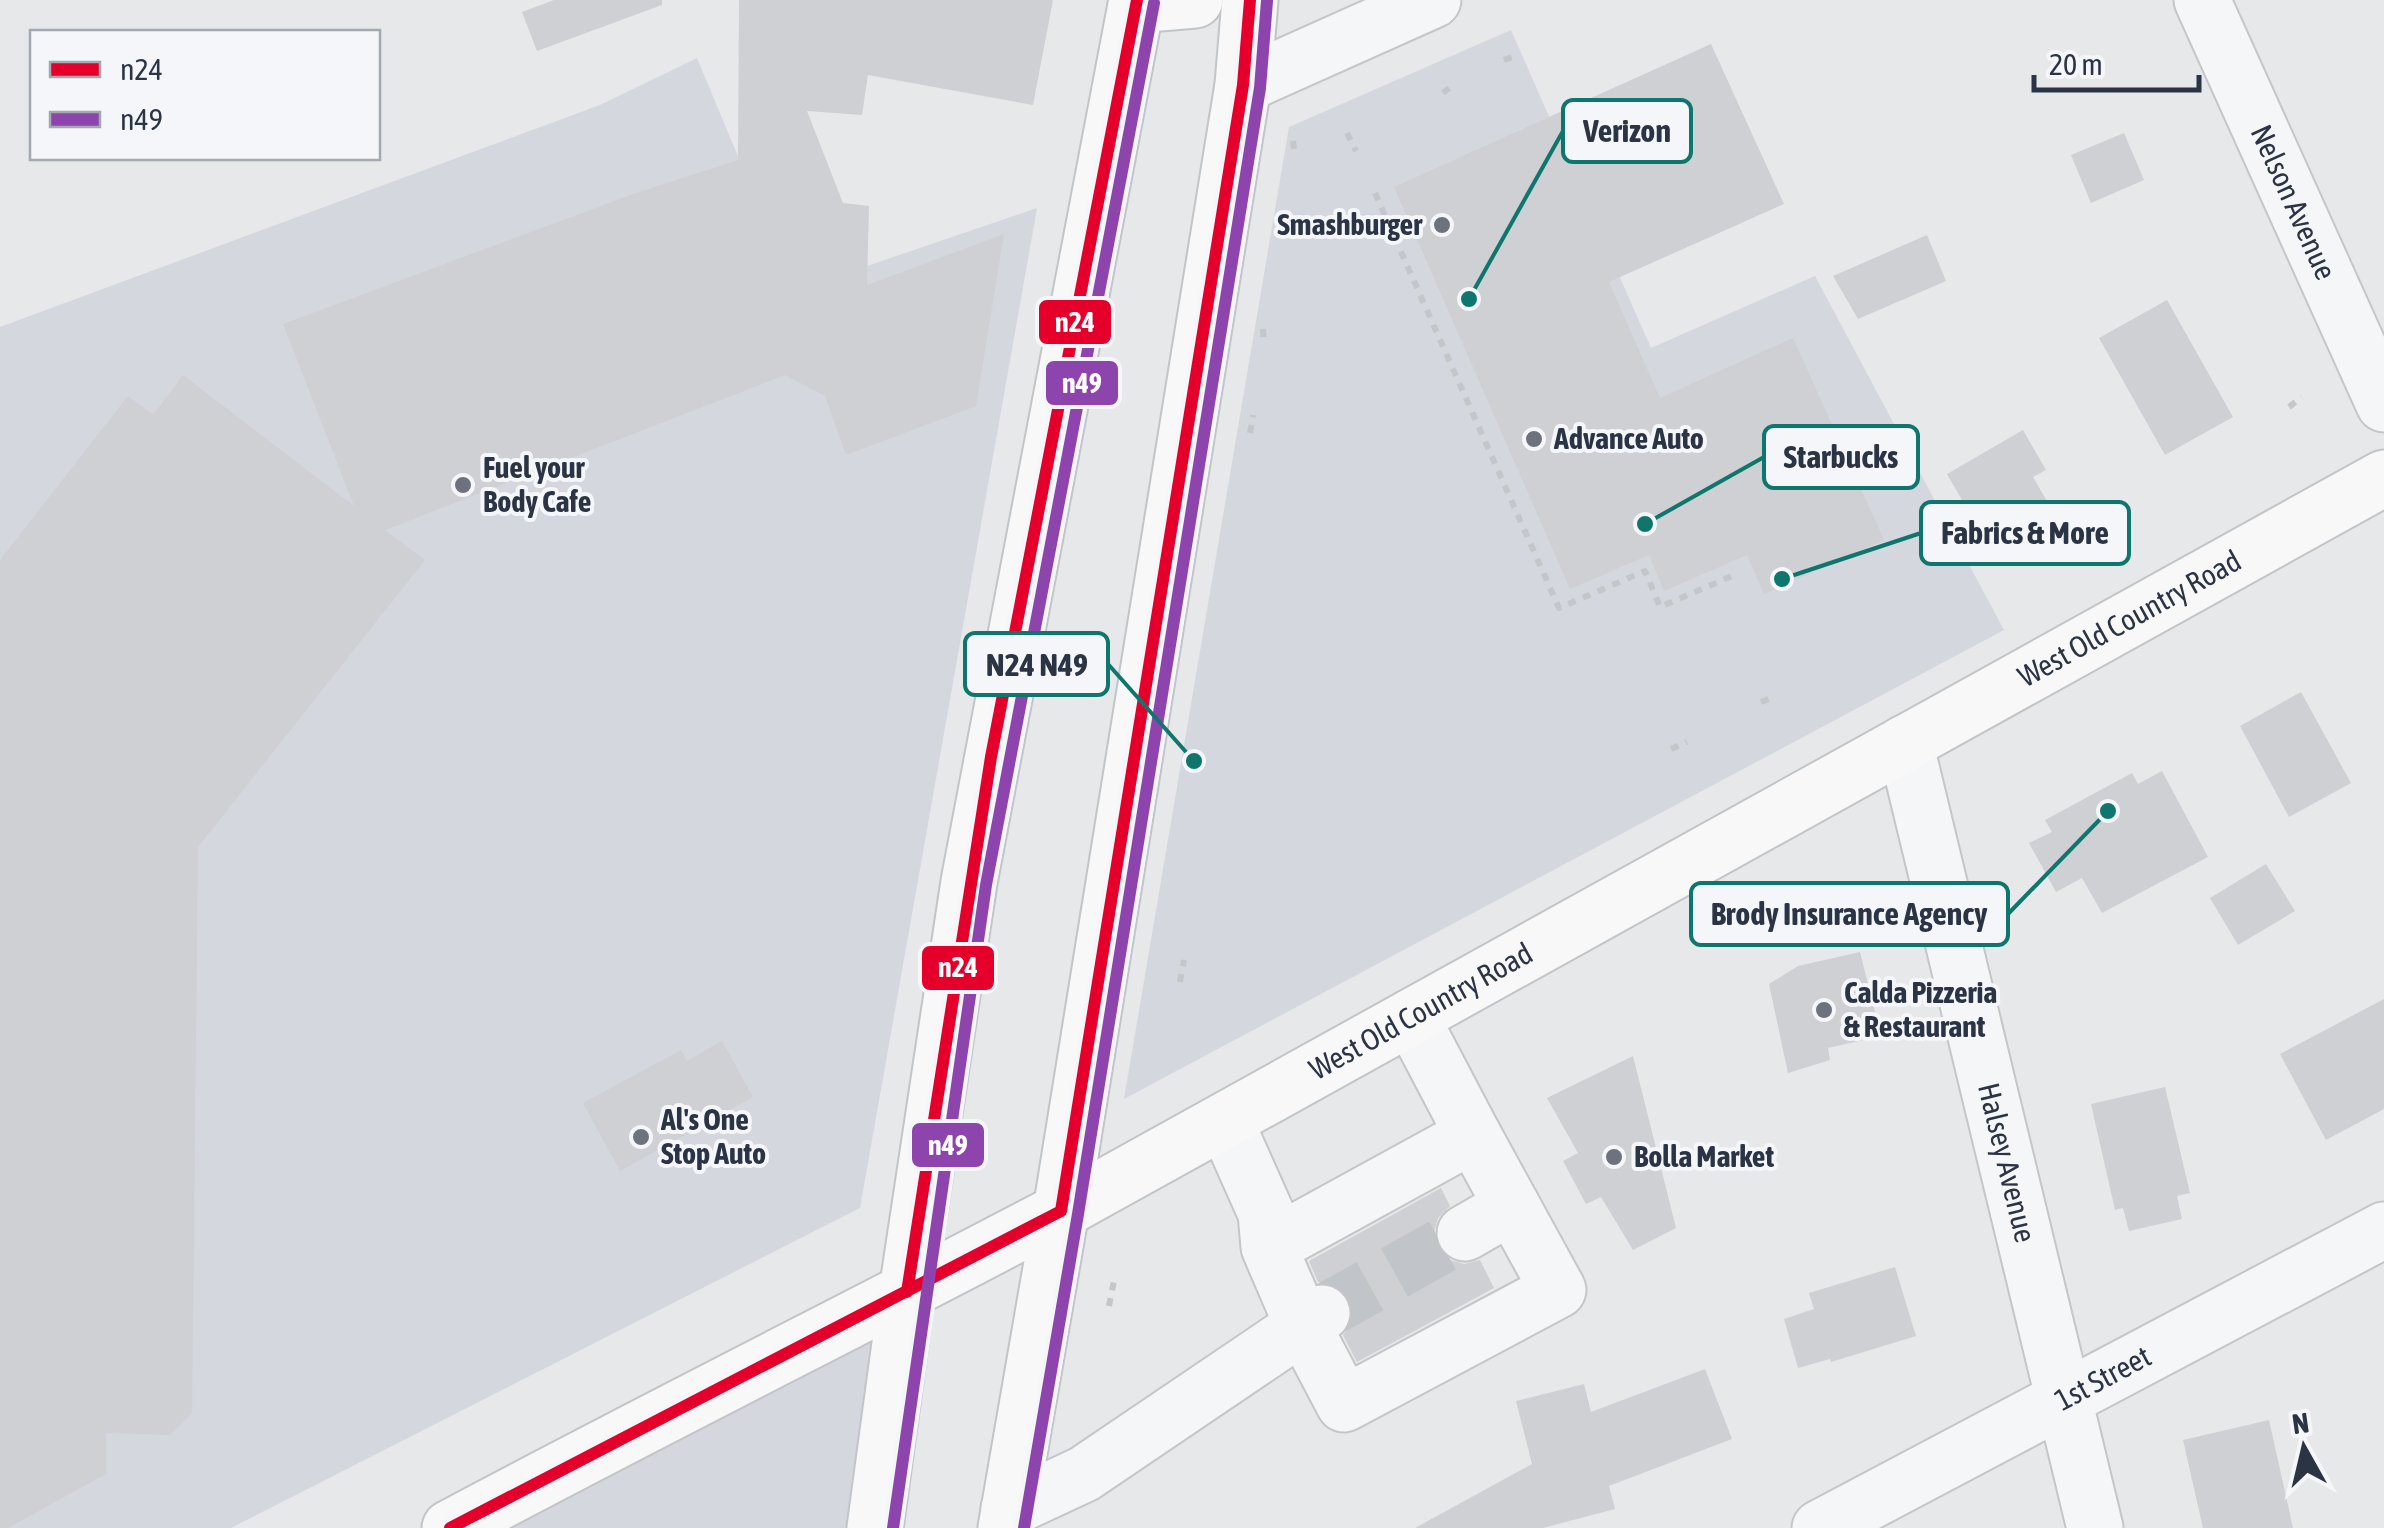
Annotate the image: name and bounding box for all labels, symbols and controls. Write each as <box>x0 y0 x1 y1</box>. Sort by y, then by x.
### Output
legend <box>30 30 380 160</box>
scale bar <box>2034 30 2199 92</box>
text: 20 m <box>2049 47 2103 81</box>
text: n24 <box>120 52 163 86</box>
callout: Verizon <box>1563 100 1691 162</box>
text: n49 <box>120 102 163 136</box>
text: Verizon <box>1582 112 1671 149</box>
street label: Nelson Avenue <box>2245 119 2344 285</box>
place label: Smashburger <box>1277 207 1423 241</box>
marker: Smashburger <box>1431 214 1453 236</box>
line badge: n24 <box>1037 298 1113 346</box>
text: n24 <box>1055 306 1095 338</box>
line badge: n49 <box>1044 359 1120 407</box>
text: n49 <box>1062 367 1102 399</box>
place label: Advance Auto <box>1553 421 1704 455</box>
callout: Starbucks <box>1764 426 1918 488</box>
marker: Advance Auto <box>1523 428 1545 450</box>
text: Starbucks <box>1784 438 1898 475</box>
place label: Fuel your Body Cafe <box>483 450 591 518</box>
marker: Fuel your Body Cafe <box>452 474 474 496</box>
callout: Fabrics & More <box>1921 502 2129 564</box>
text: Fabrics & More <box>1941 514 2109 551</box>
street label: West Old Country Road <box>2012 543 2246 693</box>
callout: N24 N49 <box>965 633 1108 695</box>
text: N24 N49 <box>986 646 1088 683</box>
callout: Brody Insurance Agency <box>1691 883 2008 945</box>
text: Brody Insurance Agency <box>1711 895 1988 932</box>
street label: West Old Country Road <box>1303 935 1538 1086</box>
line badge: n24 <box>920 944 996 992</box>
text: n24 <box>938 951 978 983</box>
place label: Calda Pizzeria & Restaurant <box>1844 975 1997 1043</box>
marker: Calda Pizzeria & Restaurant <box>1813 999 1835 1021</box>
street label: Halsey Avenue <box>1972 1080 2043 1246</box>
place label: Al's One Stop Auto <box>660 1102 766 1170</box>
line badge: n49 <box>910 1121 986 1169</box>
marker: Al's One Stop Auto <box>630 1126 652 1148</box>
text: n49 <box>928 1129 968 1161</box>
place label: Bolla Market <box>1634 1139 1774 1173</box>
marker: Bolla Market <box>1603 1146 1625 1168</box>
street label: 1st Street <box>2049 1338 2156 1417</box>
north arrow <box>2254 1398 2354 1498</box>
text: N <box>2290 1406 2311 1440</box>

